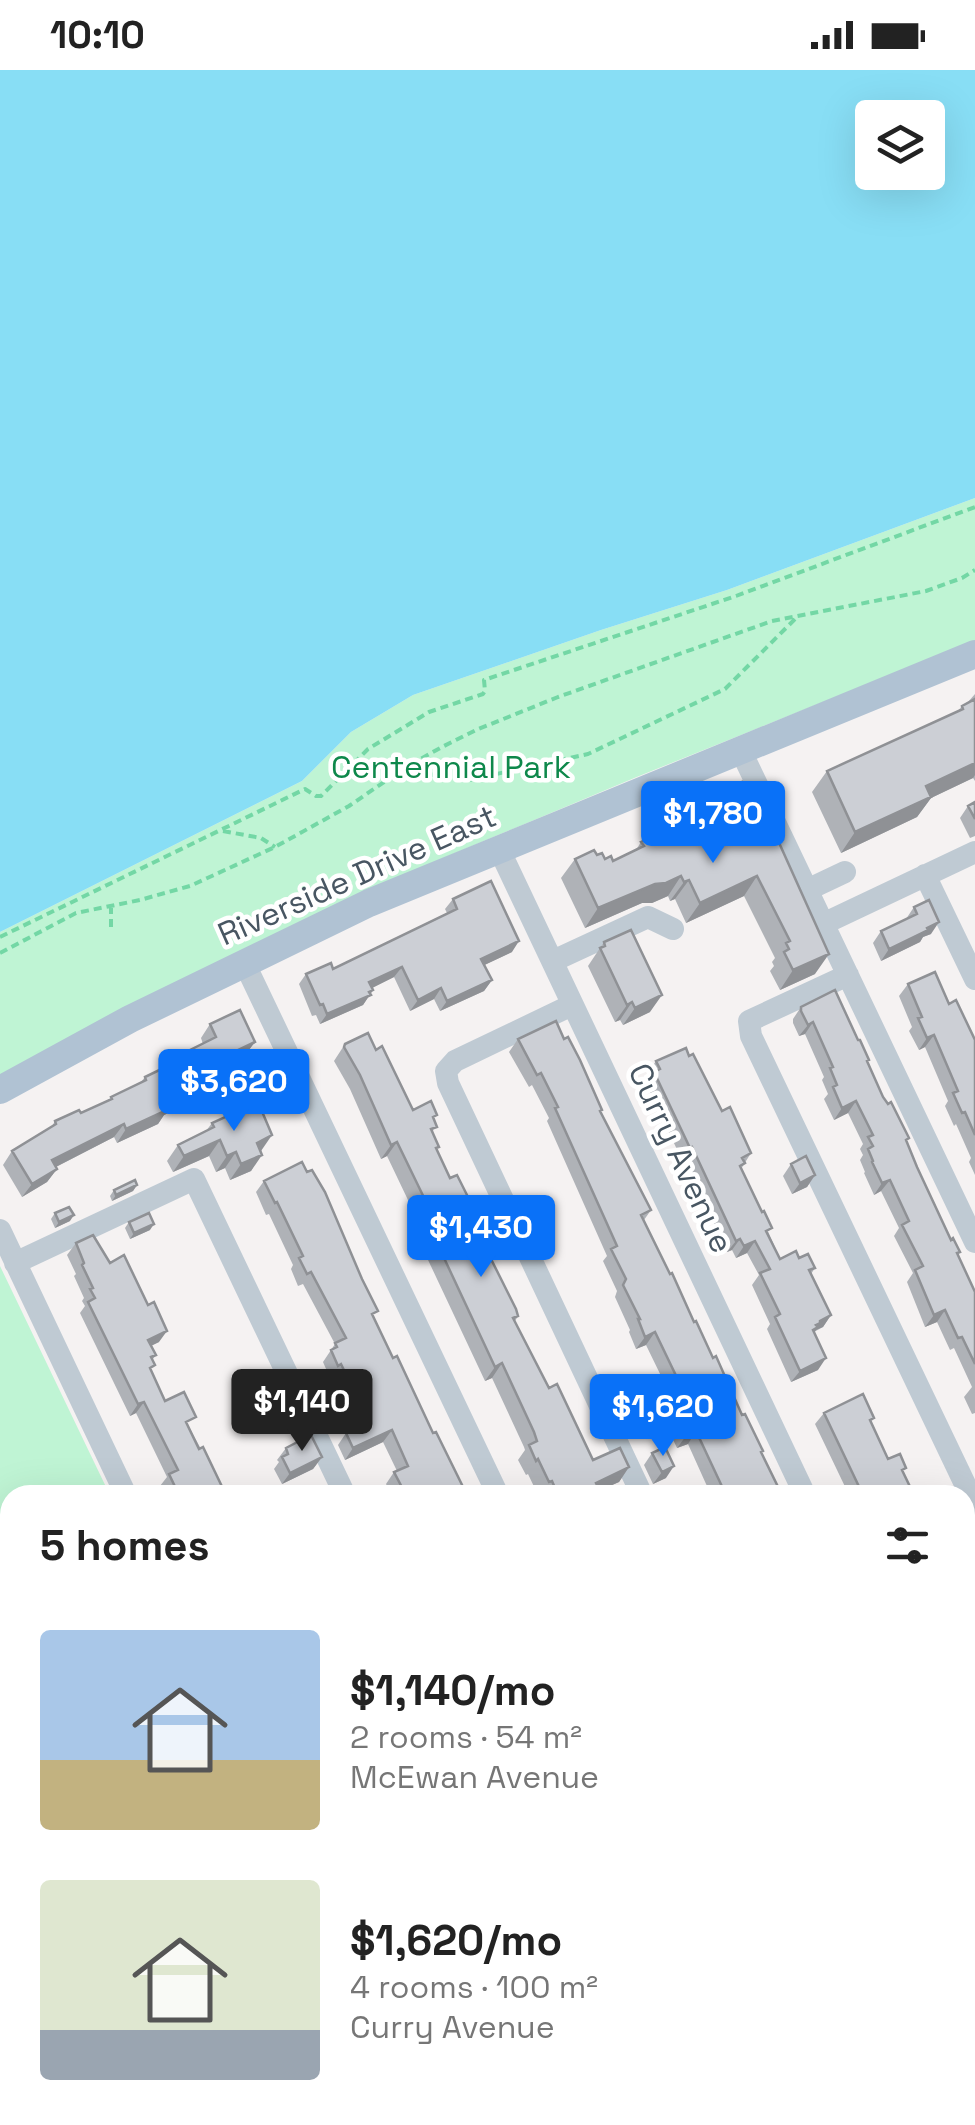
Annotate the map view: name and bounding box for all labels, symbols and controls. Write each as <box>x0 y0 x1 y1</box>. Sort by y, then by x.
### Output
text: 10:10 <box>50 11 145 59</box>
map controls <box>855 100 945 190</box>
button: layers <box>855 100 945 190</box>
park label: Centennial Park <box>331 747 571 787</box>
pin: $1,780 <box>632 781 794 866</box>
text: $1,780 <box>663 793 763 833</box>
street label: Riverside Drive East <box>212 796 502 954</box>
pin: $3,620 <box>153 1049 315 1134</box>
street label: Curry Avenue <box>620 1057 742 1259</box>
text: $3,620 <box>180 1061 288 1101</box>
pin: $1,430 <box>400 1195 562 1280</box>
text: $1,430 <box>429 1207 533 1247</box>
pin: $1,140 <box>221 1369 383 1454</box>
pin: $1,620 <box>582 1374 744 1459</box>
text: $1,140 <box>253 1381 351 1421</box>
text: $1,620 <box>612 1386 714 1426</box>
icon: filters <box>880 1518 935 1573</box>
text: 5 homes <box>40 1519 210 1572</box>
text: $1,140/mo <box>350 1664 555 1717</box>
icon: home <box>120 1670 240 1790</box>
text: 2 rooms · 54 m² <box>350 1717 582 1757</box>
text: McEwan Avenue <box>350 1757 599 1797</box>
text: $1,620/mo <box>350 1914 562 1967</box>
icon: home <box>120 1920 240 2040</box>
text: 4 rooms · 100 m² <box>350 1967 598 2007</box>
text: Curry Avenue <box>350 2007 555 2047</box>

